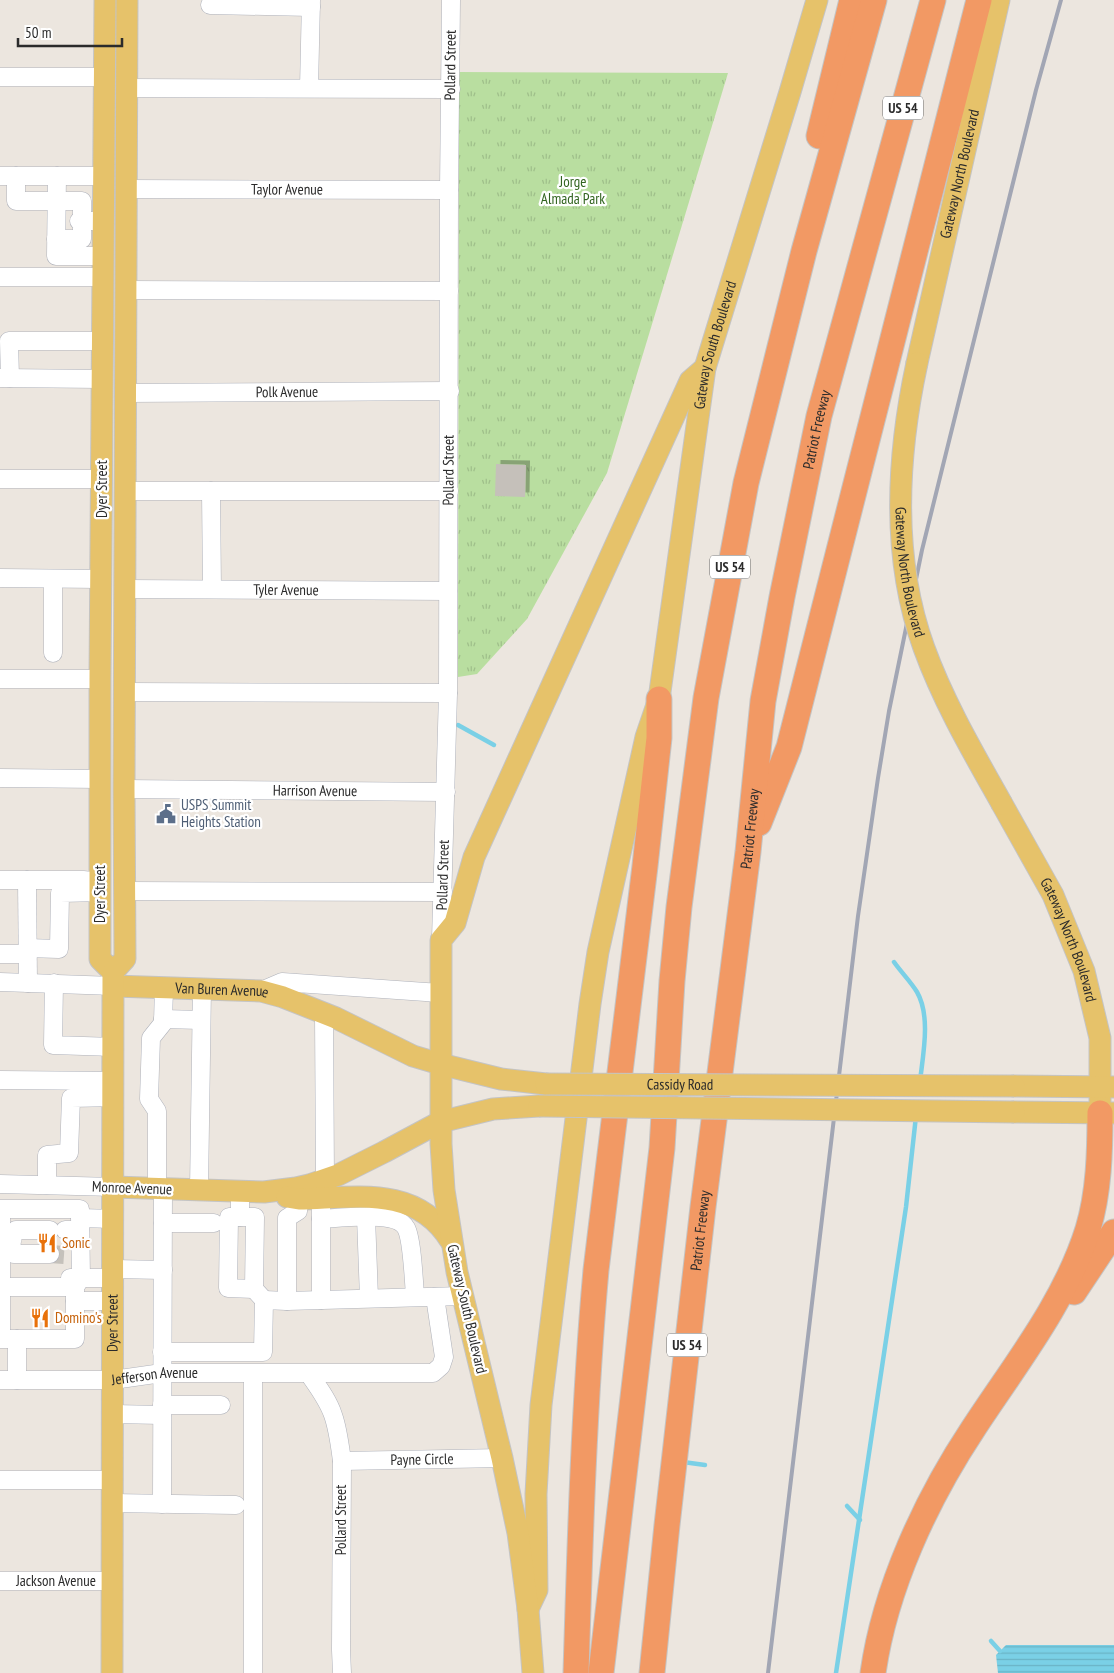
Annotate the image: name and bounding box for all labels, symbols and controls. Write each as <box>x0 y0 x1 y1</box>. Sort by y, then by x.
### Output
scale bar <box>18 15 121 47</box>
text: 50 m <box>25 23 51 42</box>
street label: Pollard Street <box>440 30 460 101</box>
road number: US 54 <box>883 96 923 120</box>
street label: Gateway North Boulevard <box>935 107 983 240</box>
park label: Jorge Almada Park <box>541 172 605 208</box>
street label: Taylor Avenue <box>251 179 323 199</box>
street label: Gateway South Boulevard <box>689 278 740 410</box>
street label: Polk Avenue <box>256 382 318 401</box>
street label: Patriot Freeway <box>798 387 835 471</box>
street label: Pollard Street <box>438 435 458 506</box>
street label: Dyer Street <box>92 460 111 518</box>
street label: Gateway North Boulevard <box>892 507 930 639</box>
road number: US 54 <box>710 556 750 578</box>
street label: Tyler Avenue <box>253 580 319 599</box>
street label: Harrison Avenue <box>273 780 357 800</box>
street label: Patriot Freeway <box>736 787 763 870</box>
place label: USPS Summit Heights Station <box>181 795 261 831</box>
public building icon: USPS Summit Heights Station <box>155 803 177 825</box>
street label: Pollard Street <box>432 839 453 911</box>
street label: Dyer Street <box>90 865 109 923</box>
street label: Gateway North Boulevard <box>1036 874 1101 1004</box>
street label: Van Buren Avenue <box>174 978 271 1002</box>
street label: Cassidy Road <box>647 1074 713 1094</box>
street label: Monroe Avenue <box>92 1177 172 1198</box>
street label: Patriot Freeway <box>686 1189 714 1272</box>
restaurant icon: Sonic <box>36 1232 58 1254</box>
place label: Sonic <box>62 1233 91 1252</box>
street label: Gateway South Boulevard <box>443 1242 492 1375</box>
street label: Dyer Street <box>102 1294 122 1352</box>
restaurant icon: Domino's <box>29 1307 51 1329</box>
place label: Domino's <box>55 1308 102 1327</box>
road number: US 54 <box>667 1334 707 1356</box>
street label: Jefferson Avenue <box>109 1363 198 1389</box>
street label: Payne Circle <box>390 1449 454 1469</box>
street label: Pollard Street <box>331 1485 350 1555</box>
street label: Jackson Avenue <box>15 1571 96 1590</box>

